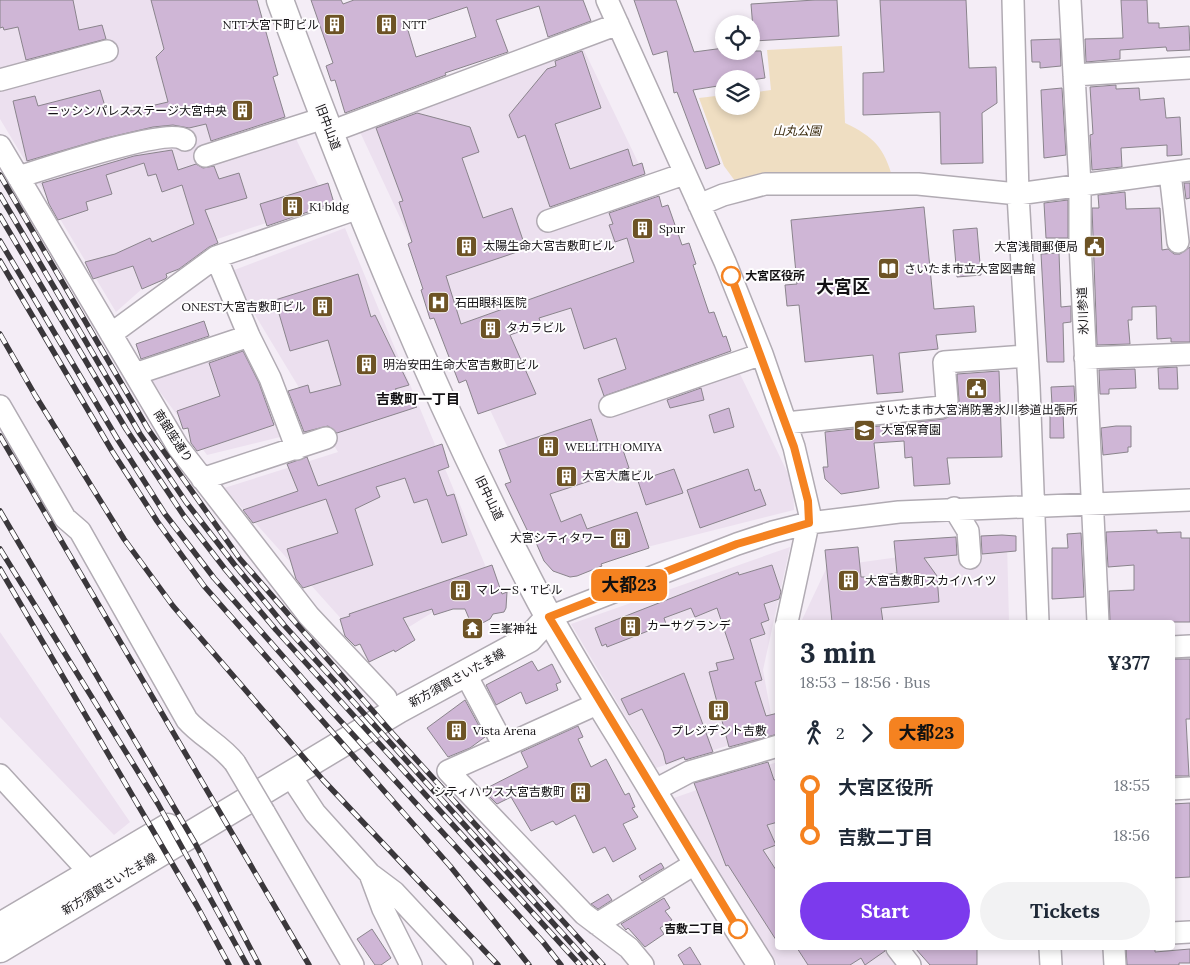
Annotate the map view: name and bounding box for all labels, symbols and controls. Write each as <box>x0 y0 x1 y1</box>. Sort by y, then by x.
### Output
building icon: NTT大宮下町ビル <box>323 13 347 37</box>
building icon: NTT <box>374 13 398 37</box>
map controls <box>715 15 760 115</box>
button: locate <box>715 15 760 60</box>
place label: NTT大宮下町ビル <box>222 17 319 32</box>
place label: NTT <box>402 17 427 32</box>
button: layers <box>715 70 760 115</box>
building icon: ニッシンパレスステージ大宮中央 <box>231 99 255 123</box>
street label: 旧中山道 <box>313 102 344 152</box>
place label: ニッシンパレスステージ大宮中央 <box>47 103 227 118</box>
park label: 山丸公園 <box>773 123 823 138</box>
building icon: K1 bldg <box>281 195 305 219</box>
place label: K1 bldg <box>309 199 349 214</box>
building icon: Spur <box>631 217 655 241</box>
place label: Spur <box>659 221 686 236</box>
building icon: 太陽生命大宮吉敷町ビル <box>455 234 479 258</box>
public building icon: 大宮浅間郵便局 <box>1082 235 1106 259</box>
place label: 太陽生命大宮吉敷町ビル <box>483 238 615 253</box>
place label: 大宮浅間郵便局 <box>994 239 1078 254</box>
library icon: さいたま市立大宮図書館 <box>876 257 900 281</box>
place label: さいたま市立大宮図書館 <box>904 261 1036 276</box>
marker: 大宮区役所 <box>721 266 741 286</box>
place label: 大宮区役所 <box>745 268 805 283</box>
district label: 大宮区 <box>816 275 870 298</box>
street label: 氷川参道 <box>1074 287 1091 335</box>
hospital icon: 石田眼科医院 <box>427 291 451 315</box>
building icon: ONEST大宮吉敷町ビル <box>310 295 334 319</box>
place label: 石田眼科医院 <box>455 295 527 310</box>
place label: ONEST大宮吉敷町ビル <box>181 299 306 314</box>
building icon: タカラビル <box>478 316 502 340</box>
place label: タカラビル <box>506 320 566 335</box>
building icon: 明治安田生命大宮吉敷町ビル <box>355 353 379 377</box>
place label: 明治安田生命大宮吉敷町ビル <box>383 357 539 372</box>
public building icon: さいたま市大宮消防署氷川参道出張所 <box>964 377 988 401</box>
district label: 吉敷町一丁目 <box>376 390 460 408</box>
place label: さいたま市大宮消防署氷川参道出張所 <box>874 402 1078 417</box>
street label: 南銀座通り <box>151 406 196 465</box>
school or university icon: 大宮保育園 <box>853 418 877 442</box>
place label: 大宮保育園 <box>881 422 941 437</box>
building icon: WELLITH OMIYA <box>537 435 561 459</box>
place label: WELLITH OMIYA <box>565 439 662 454</box>
building icon: 大宮大鷹ビル <box>554 464 578 488</box>
place label: 大宮大鷹ビル <box>582 468 654 483</box>
street label: 旧中山道 <box>472 473 507 523</box>
building icon: 大宮シティタワー <box>609 526 633 550</box>
place label: 大宮シティタワー <box>510 530 605 545</box>
line badge: 大都23 <box>594 569 664 601</box>
building icon: 大宮吉敷町スカイハイツ <box>837 569 861 593</box>
text: 大都23 <box>601 573 657 596</box>
place label: 大宮吉敷町スカイハイツ <box>865 573 997 588</box>
building icon: マレーS・Tビル <box>448 578 472 602</box>
place label: マレーS・Tビル <box>476 582 563 597</box>
building icon: カーサグランデ <box>619 614 643 638</box>
temple icon: 三峯神社 <box>461 617 485 641</box>
place label: カーサグランデ <box>647 618 731 633</box>
place label: 三峯神社 <box>489 621 537 636</box>
text: 3 min <box>800 635 876 671</box>
street label: 新方須賀さいたま線 <box>406 645 507 710</box>
text: ¥377 <box>1108 651 1150 675</box>
text: 18:53 – 18:56 · Bus <box>800 672 930 692</box>
building icon: プレジデント吉敷 <box>707 698 731 722</box>
building icon: Vista Arena <box>445 719 469 743</box>
icon: walk <box>800 719 828 747</box>
icon: forward <box>853 719 881 747</box>
text: 大都23 <box>899 721 954 744</box>
place label: Vista Arena <box>472 723 536 738</box>
place label: プレジデント吉敷 <box>671 723 767 738</box>
text: 2 <box>836 723 845 743</box>
text: 大宮区役所 <box>838 775 933 799</box>
text: 18:55 <box>1114 775 1150 795</box>
building icon: シティハウス大宮吉敷町 <box>569 780 593 804</box>
place label: シティハウス大宮吉敷町 <box>434 784 565 799</box>
text: 吉敷二丁目 <box>838 825 933 849</box>
text: 18:56 <box>1113 825 1150 845</box>
street label: 新方須賀さいたま線 <box>59 849 159 918</box>
button: Start <box>800 882 970 940</box>
button: Tickets <box>980 882 1150 940</box>
marker: 吉敷二丁目 <box>728 919 748 939</box>
place label: 吉敷二丁目 <box>664 921 724 936</box>

